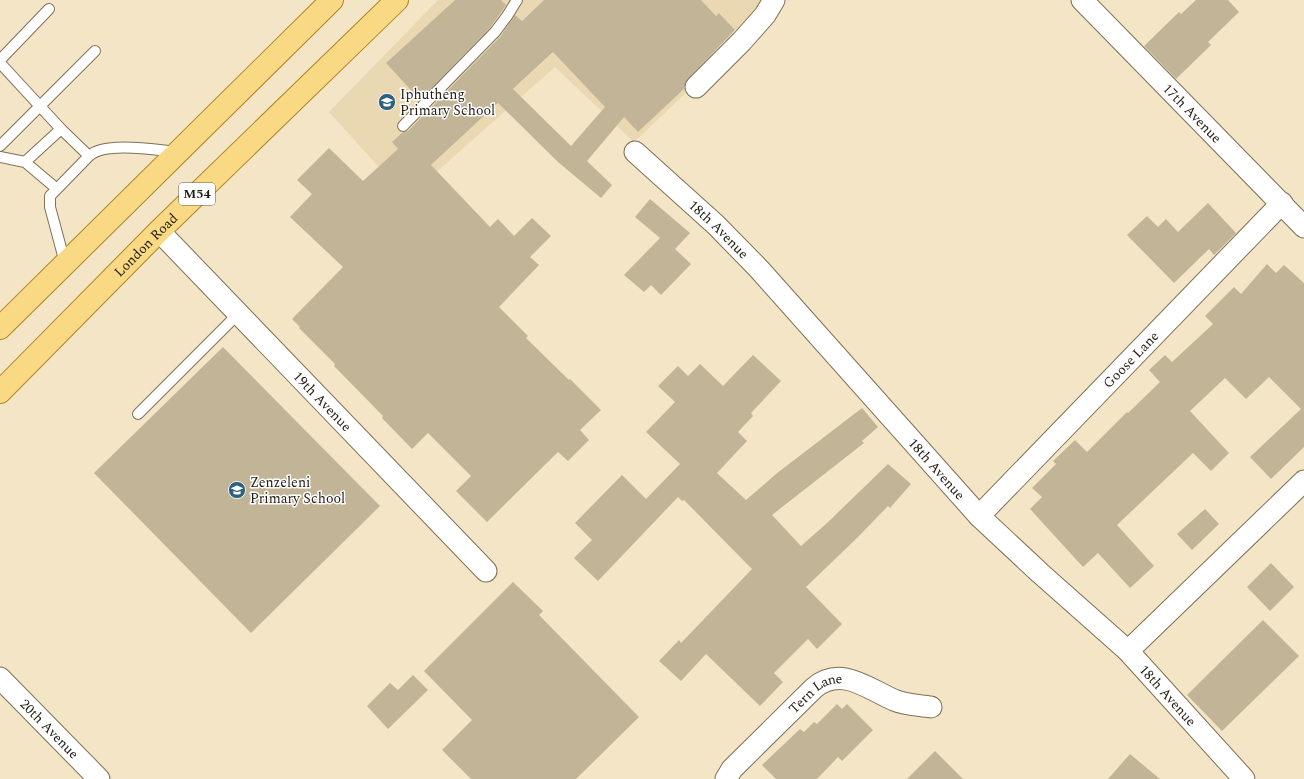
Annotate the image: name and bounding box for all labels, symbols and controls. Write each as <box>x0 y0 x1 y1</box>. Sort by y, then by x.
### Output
street label: 17th Avenue <box>1158 78 1227 148</box>
place label: Iphutheng Primary School <box>400 84 495 121</box>
school or university icon: Iphutheng Primary School <box>377 92 397 112</box>
road number: M54 <box>179 183 215 205</box>
street label: 18th Avenue <box>684 195 754 264</box>
street label: London Road <box>109 208 182 282</box>
street label: Goose Lane <box>1098 326 1164 393</box>
street label: 19th Avenue <box>288 366 357 436</box>
street label: 18th Avenue <box>903 433 970 505</box>
place label: Zenzeleni Primary School <box>250 472 345 509</box>
school or university icon: Zenzeleni Primary School <box>227 480 247 500</box>
street label: 18th Avenue <box>1134 660 1202 731</box>
street label: Tern Lane <box>783 668 843 718</box>
street label: 20th Avenue <box>15 694 84 764</box>

